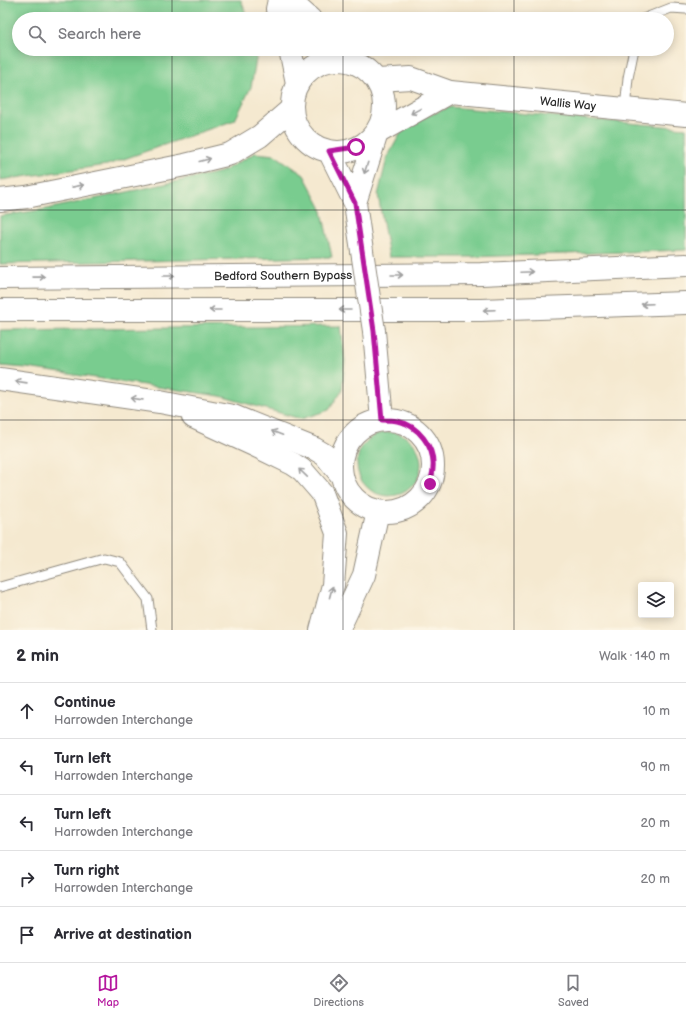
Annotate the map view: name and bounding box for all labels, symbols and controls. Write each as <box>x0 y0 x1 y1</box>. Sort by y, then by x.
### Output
search box <box>12 12 674 56</box>
icon: search <box>26 23 48 45</box>
text: Search here <box>58 25 141 44</box>
street label: Wallis Way <box>539 94 597 114</box>
one-way arrow <box>410 108 422 116</box>
route start <box>347 138 365 156</box>
one-way arrow <box>198 156 211 163</box>
one-way arrow <box>362 161 369 174</box>
one-way arrow <box>71 182 84 190</box>
street label: Bedford Southern Bypass <box>214 268 352 284</box>
one-way arrow <box>520 268 533 276</box>
one-way arrow <box>390 271 403 279</box>
one-way arrow <box>162 272 175 280</box>
one-way arrow <box>32 273 45 281</box>
one-way arrow <box>641 300 654 308</box>
one-way arrow <box>209 306 222 314</box>
one-way arrow <box>339 306 352 314</box>
one-way arrow <box>483 306 496 314</box>
one-way arrow <box>15 378 28 386</box>
one-way arrow <box>131 395 144 403</box>
one-way arrow <box>271 429 283 436</box>
one-way arrow <box>298 468 308 477</box>
route end <box>421 475 439 493</box>
map controls <box>638 582 674 618</box>
button: layers <box>638 582 674 618</box>
one-way arrow <box>328 586 335 599</box>
text: 2 min <box>16 646 59 666</box>
text: Walk · 140 m <box>599 648 670 664</box>
text: Continue <box>54 693 116 712</box>
icon: ahead <box>16 700 38 722</box>
text: 10 m <box>643 703 670 719</box>
text: Harrowden Interchange <box>54 712 193 728</box>
text: Turn left <box>54 749 111 768</box>
icon: left <box>16 756 38 778</box>
text: 90 m <box>641 759 670 775</box>
text: Harrowden Interchange <box>54 768 193 784</box>
text: Turn left <box>54 805 111 824</box>
icon: left <box>16 812 38 834</box>
text: 20 m <box>640 815 670 831</box>
text: Harrowden Interchange <box>54 824 193 840</box>
text: Turn right <box>54 861 119 880</box>
icon: right <box>16 868 38 890</box>
text: 20 m <box>640 871 670 887</box>
text: Harrowden Interchange <box>54 880 193 896</box>
icon: arrive <box>16 924 38 946</box>
text: Arrive at destination <box>54 925 192 944</box>
tab: Map <box>97 972 119 1009</box>
tab: Directions <box>313 972 364 1009</box>
tab: Saved <box>558 972 589 1009</box>

